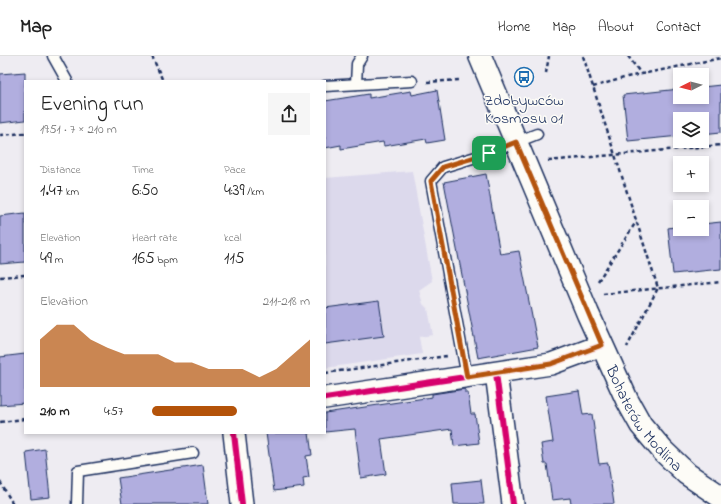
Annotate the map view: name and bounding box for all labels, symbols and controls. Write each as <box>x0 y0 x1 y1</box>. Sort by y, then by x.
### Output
text: Map <box>20 14 52 41</box>
text: Home <box>498 17 530 38</box>
text: Map <box>552 17 576 38</box>
text: About <box>598 17 634 38</box>
text: Contact <box>656 17 701 38</box>
bus stop icon: Zdobywców Kosmosu 01 <box>513 66 535 88</box>
north arrow <box>673 68 709 104</box>
map controls <box>673 68 709 236</box>
text: Evening run <box>40 89 144 121</box>
place label: Zdobywców Kosmosu 01 <box>484 89 564 131</box>
button: share <box>268 93 310 135</box>
button: layers <box>673 112 709 148</box>
text: 19:51 · 7 × 210 m <box>40 120 117 139</box>
pin <box>472 136 506 170</box>
icon: arrive <box>478 142 500 164</box>
button: + <box>673 156 709 192</box>
text: Distance <box>40 162 81 178</box>
text: Time <box>132 162 154 178</box>
text: Pace <box>224 162 245 178</box>
text: 1.47 <box>40 178 63 203</box>
text: 6:50 <box>132 178 158 203</box>
text: 4:39 <box>224 178 245 203</box>
text: km <box>63 184 79 200</box>
text: /km <box>245 184 264 200</box>
button: − <box>673 200 709 236</box>
text: Elevation <box>40 230 80 246</box>
text: Heart rate <box>132 230 177 246</box>
text: kcal <box>224 230 242 246</box>
text: 49 <box>40 246 52 271</box>
text: 165 <box>132 246 155 271</box>
text: 115 <box>224 246 245 271</box>
text: m <box>52 252 63 268</box>
text: bpm <box>155 252 178 268</box>
text: Elevation <box>40 292 88 311</box>
text: 211–218 m <box>263 292 310 311</box>
street label: Bohaterów Modlina <box>598 361 688 478</box>
text: 210 m <box>40 402 70 421</box>
text: 4:57 <box>104 402 123 421</box>

